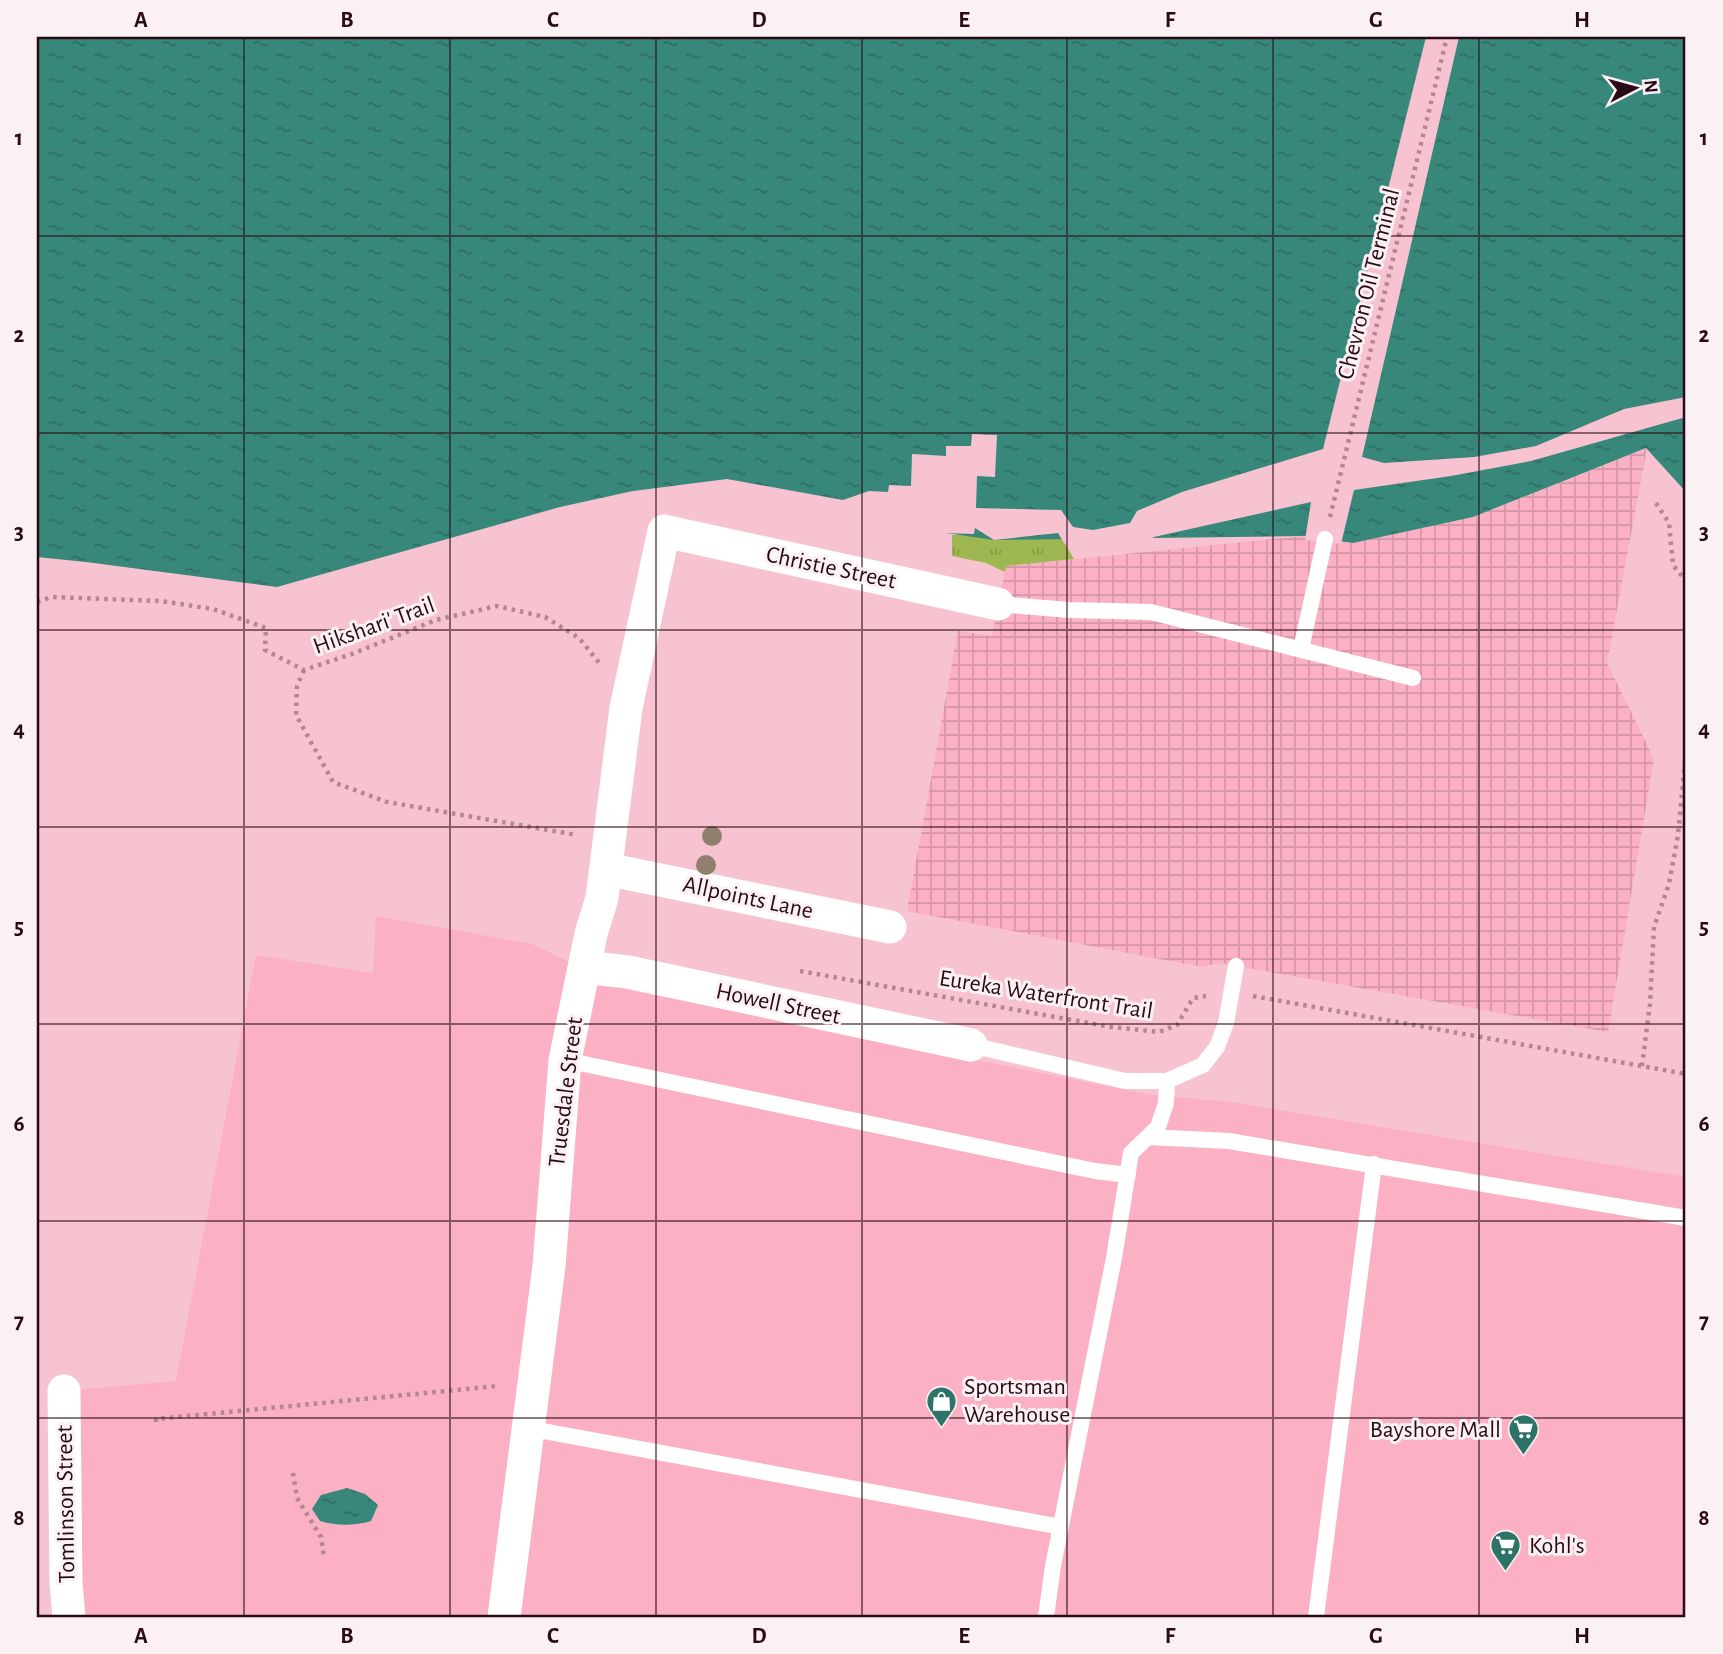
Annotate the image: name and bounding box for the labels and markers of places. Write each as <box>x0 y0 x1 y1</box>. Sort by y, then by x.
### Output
place label: Sportsman Warehouse <box>964 1375 1070 1427</box>
shop icon: Sportsman Warehouse <box>924 1384 958 1428</box>
supermarket icon: Bayshore Mall <box>1507 1413 1541 1457</box>
place label: Bayshore Mall <box>1370 1418 1501 1442</box>
supermarket icon: Kohl's <box>1489 1529 1523 1573</box>
place label: Kohl's <box>1529 1534 1585 1558</box>

